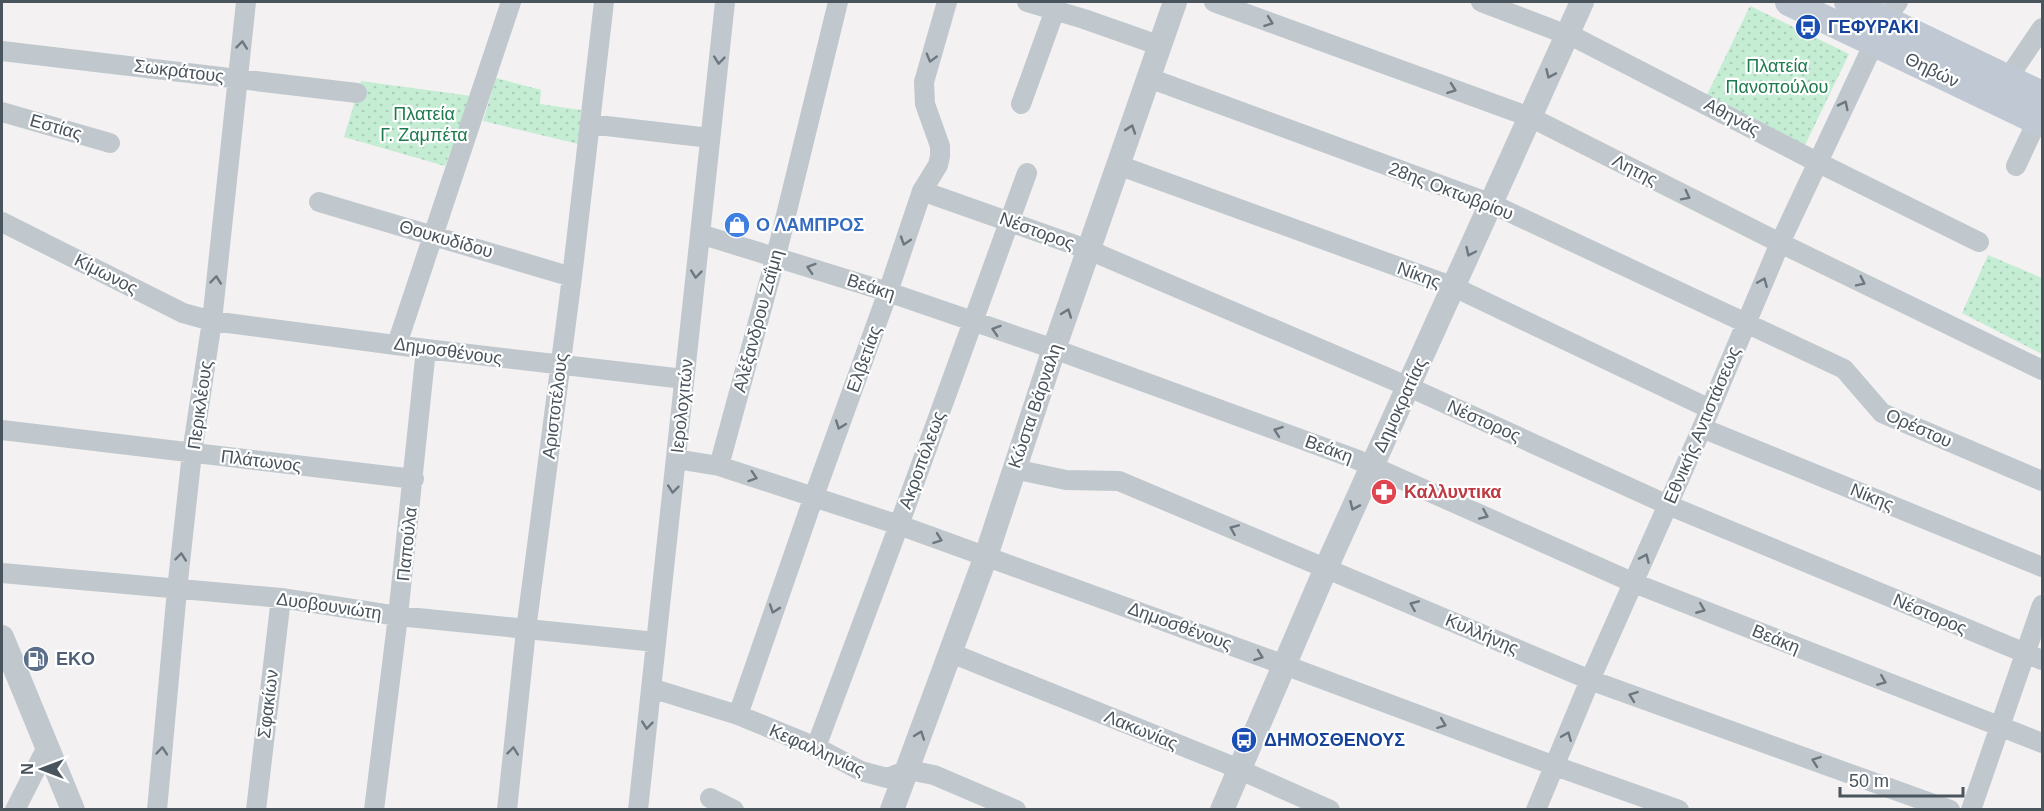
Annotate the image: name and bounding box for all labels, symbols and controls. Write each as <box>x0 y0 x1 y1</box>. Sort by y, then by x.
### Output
bus stop icon: ΓΕΦΥΡΑΚΙ <box>1793 12 1823 42</box>
one-way arrow <box>1263 14 1274 27</box>
place label: ΓΕΦΥΡΑΚΙ <box>1828 17 1919 37</box>
one-way arrow <box>235 40 248 49</box>
street label: Θηβών <box>1902 48 1962 92</box>
one-way arrow <box>926 52 938 63</box>
one-way arrow <box>713 55 726 64</box>
street label: Σωκράτους <box>133 56 225 86</box>
park label: Πλατεία Πανοπούλου <box>1726 56 1828 97</box>
one-way arrow <box>1545 68 1557 79</box>
one-way arrow <box>1446 82 1457 94</box>
street label: Αθηνάς <box>1701 94 1764 140</box>
one-way arrow <box>1837 100 1849 111</box>
park label: Πλατεία Γ. Ζαμπέτα <box>380 104 468 145</box>
street label: Εστίας <box>28 110 85 144</box>
one-way arrow <box>1123 124 1136 135</box>
street label: Λητης <box>1609 150 1661 190</box>
street label: 28ης Οκτωβρίου <box>1386 158 1516 224</box>
one-way arrow <box>1680 189 1691 200</box>
street label: Νέστορος <box>997 208 1077 254</box>
shop icon: Ο ΛΑΜΠΡΟΣ <box>722 210 752 240</box>
place label: Ο ΛΑΜΠΡΟΣ <box>756 215 864 235</box>
street label: Θουκυδίδου <box>397 216 495 262</box>
one-way arrow <box>900 235 912 246</box>
one-way arrow <box>1466 246 1478 257</box>
street label: Αλέξανδρου Ζαΐμη <box>729 247 787 395</box>
street label: Κίμωνος <box>71 250 141 299</box>
street label: Νίκης <box>1395 258 1444 292</box>
one-way arrow <box>806 262 817 275</box>
one-way arrow <box>690 270 703 279</box>
street label: Βεάκη <box>844 270 898 304</box>
one-way arrow <box>1855 275 1866 287</box>
one-way arrow <box>209 276 222 285</box>
one-way arrow <box>1756 277 1768 288</box>
one-way arrow <box>1059 308 1072 319</box>
street label: Ελβετίας <box>843 323 885 395</box>
one-way arrow <box>991 324 1002 337</box>
street label: Δημοσθένους <box>393 334 504 369</box>
street label: Κώστα Βάρναλη <box>1004 341 1066 471</box>
street label: Εθνικής Αντιστάσεως <box>1660 343 1744 507</box>
street label: Αριστοτέλους <box>539 352 571 460</box>
street label: Δημοκρατίας <box>1369 354 1431 456</box>
street label: Ιερολοχιτών <box>667 358 697 454</box>
street label: Περικλέους <box>184 359 216 451</box>
street label: Νέστορος <box>1444 396 1524 446</box>
street label: Ορέστου <box>1883 405 1955 451</box>
street label: Ακροπόλεως <box>895 408 949 512</box>
one-way arrow <box>834 419 847 430</box>
one-way arrow <box>1274 425 1284 438</box>
street label: Βεάκη <box>1302 431 1356 467</box>
street label: Πλάτωνος <box>220 446 303 476</box>
one-way arrow <box>747 469 758 482</box>
pharmacy icon: Καλλυντικα <box>1369 477 1399 507</box>
street label: Νίκης <box>1848 479 1897 515</box>
place label: Καλλυντικα <box>1404 482 1501 502</box>
one-way arrow <box>667 485 679 494</box>
one-way arrow <box>1350 500 1362 511</box>
street label: Παπούλα <box>393 506 421 582</box>
one-way arrow <box>1477 508 1488 520</box>
one-way arrow <box>1229 524 1240 536</box>
one-way arrow <box>932 531 943 544</box>
one-way arrow <box>174 553 187 562</box>
one-way arrow <box>1637 553 1649 564</box>
street label: Δυοβουνιώτη <box>275 589 383 623</box>
street label: Νέστορος <box>1890 590 1970 639</box>
street label: Δημοσθένους <box>1125 598 1235 654</box>
one-way arrow <box>1409 600 1420 612</box>
one-way arrow <box>1695 602 1706 614</box>
one-way arrow <box>769 603 782 614</box>
street label: Κυλλήνης <box>1442 610 1522 658</box>
street label: Βεάκη <box>1749 620 1803 658</box>
fuel station icon: EKO <box>21 644 51 674</box>
one-way arrow <box>1254 648 1264 661</box>
place label: EKO <box>56 649 95 669</box>
street label: Σφακίων <box>254 668 282 740</box>
one-way arrow <box>1876 674 1887 686</box>
one-way arrow <box>1628 690 1639 703</box>
street label: Λακωνίας <box>1101 706 1181 754</box>
one-way arrow <box>1436 716 1447 729</box>
one-way arrow <box>641 720 654 729</box>
street label: Κεφαλληνίας <box>766 720 868 780</box>
bus stop icon: ΔΗΜΟΣΘΕΝΟΥΣ <box>1229 725 1259 755</box>
place label: ΔΗΜΟΣΘΕΝΟΥΣ <box>1264 730 1405 750</box>
one-way arrow <box>913 731 926 741</box>
one-way arrow <box>1560 732 1572 743</box>
north arrow <box>12 739 72 799</box>
one-way arrow <box>155 747 168 756</box>
one-way arrow <box>506 747 519 756</box>
one-way arrow <box>1811 756 1822 769</box>
scale bar <box>1840 760 1963 798</box>
text: N <box>19 763 36 775</box>
text: 50 m <box>1849 771 1889 791</box>

